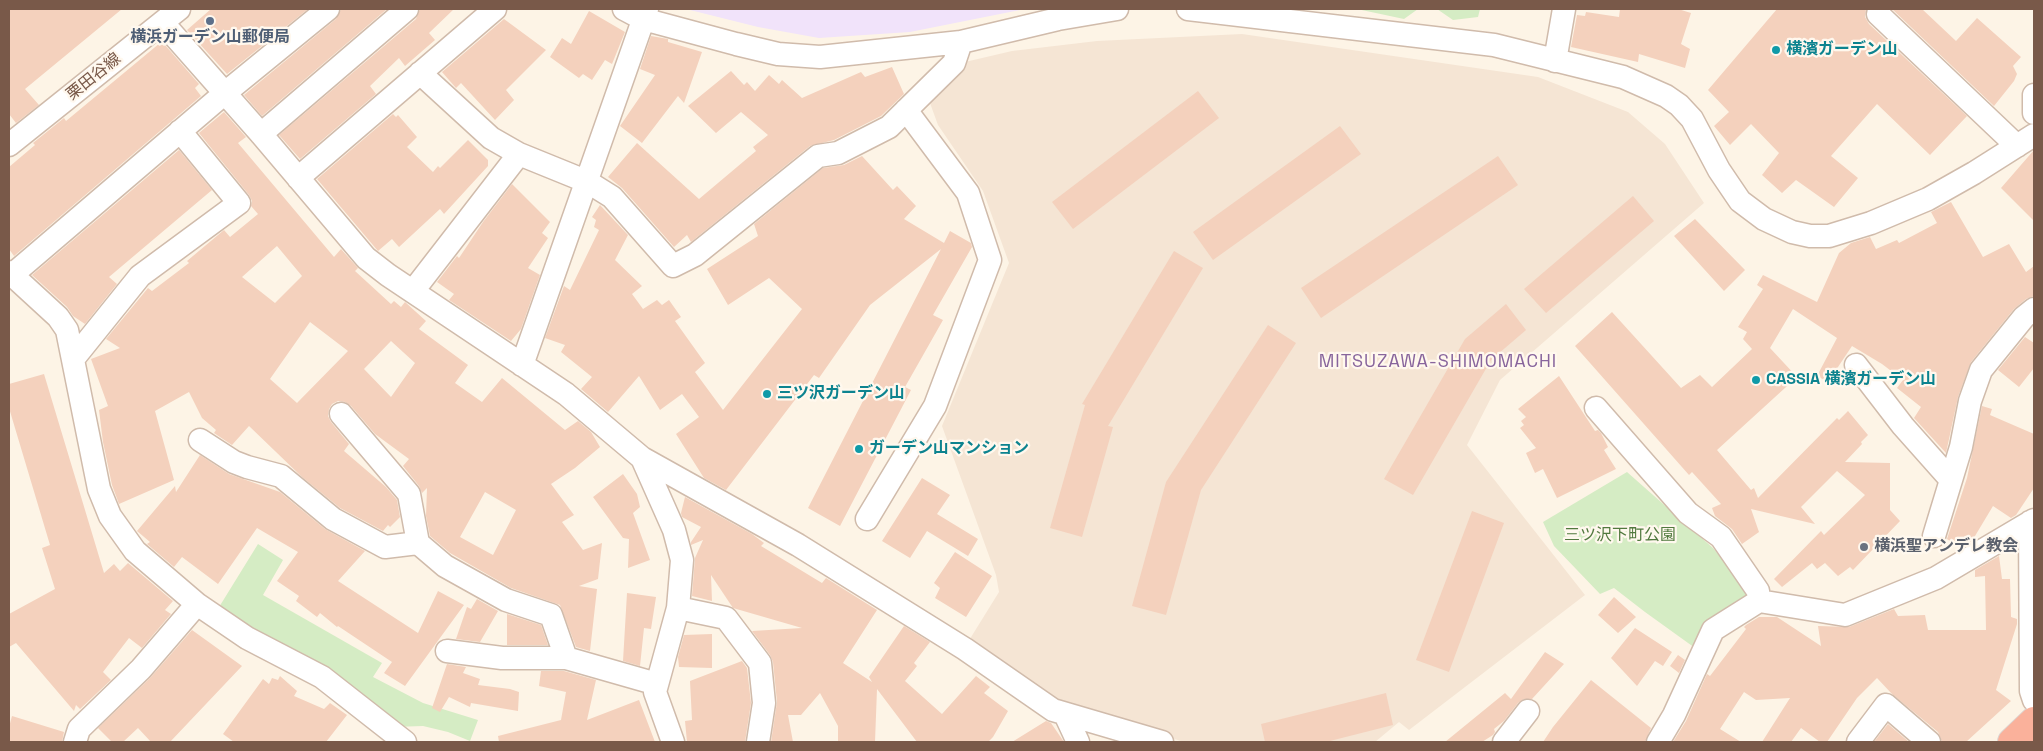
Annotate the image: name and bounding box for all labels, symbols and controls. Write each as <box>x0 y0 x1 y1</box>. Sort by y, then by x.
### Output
marker: 横浜ガーデン山郵便局 <box>204 15 216 27</box>
place label: 横浜ガーデン山郵便局 <box>130 28 290 48</box>
place label: 横濱ガーデン山 <box>1786 40 1898 60</box>
marker: 横濱ガーデン山 <box>1770 44 1782 56</box>
street label: 栗田谷線 <box>63 49 125 105</box>
district label: MITSUZAWA-SHIMOMACHI <box>1316 351 1560 373</box>
place label: CASSIA 横濱ガーデン山 <box>1766 370 1936 390</box>
marker: CASSIA 横濱ガーデン山 <box>1750 374 1762 386</box>
place label: 三ツ沢ガーデン山 <box>777 384 905 404</box>
marker: 三ツ沢ガーデン山 <box>761 388 773 400</box>
place label: ガーデン山マンション <box>869 439 1029 459</box>
marker: ガーデン山マンション <box>853 443 865 455</box>
park label: 三ツ沢下町公園 <box>1564 526 1676 546</box>
place label: 横浜聖アンデレ教会 <box>1874 537 2018 557</box>
marker: 横浜聖アンデレ教会 <box>1858 541 1870 553</box>

